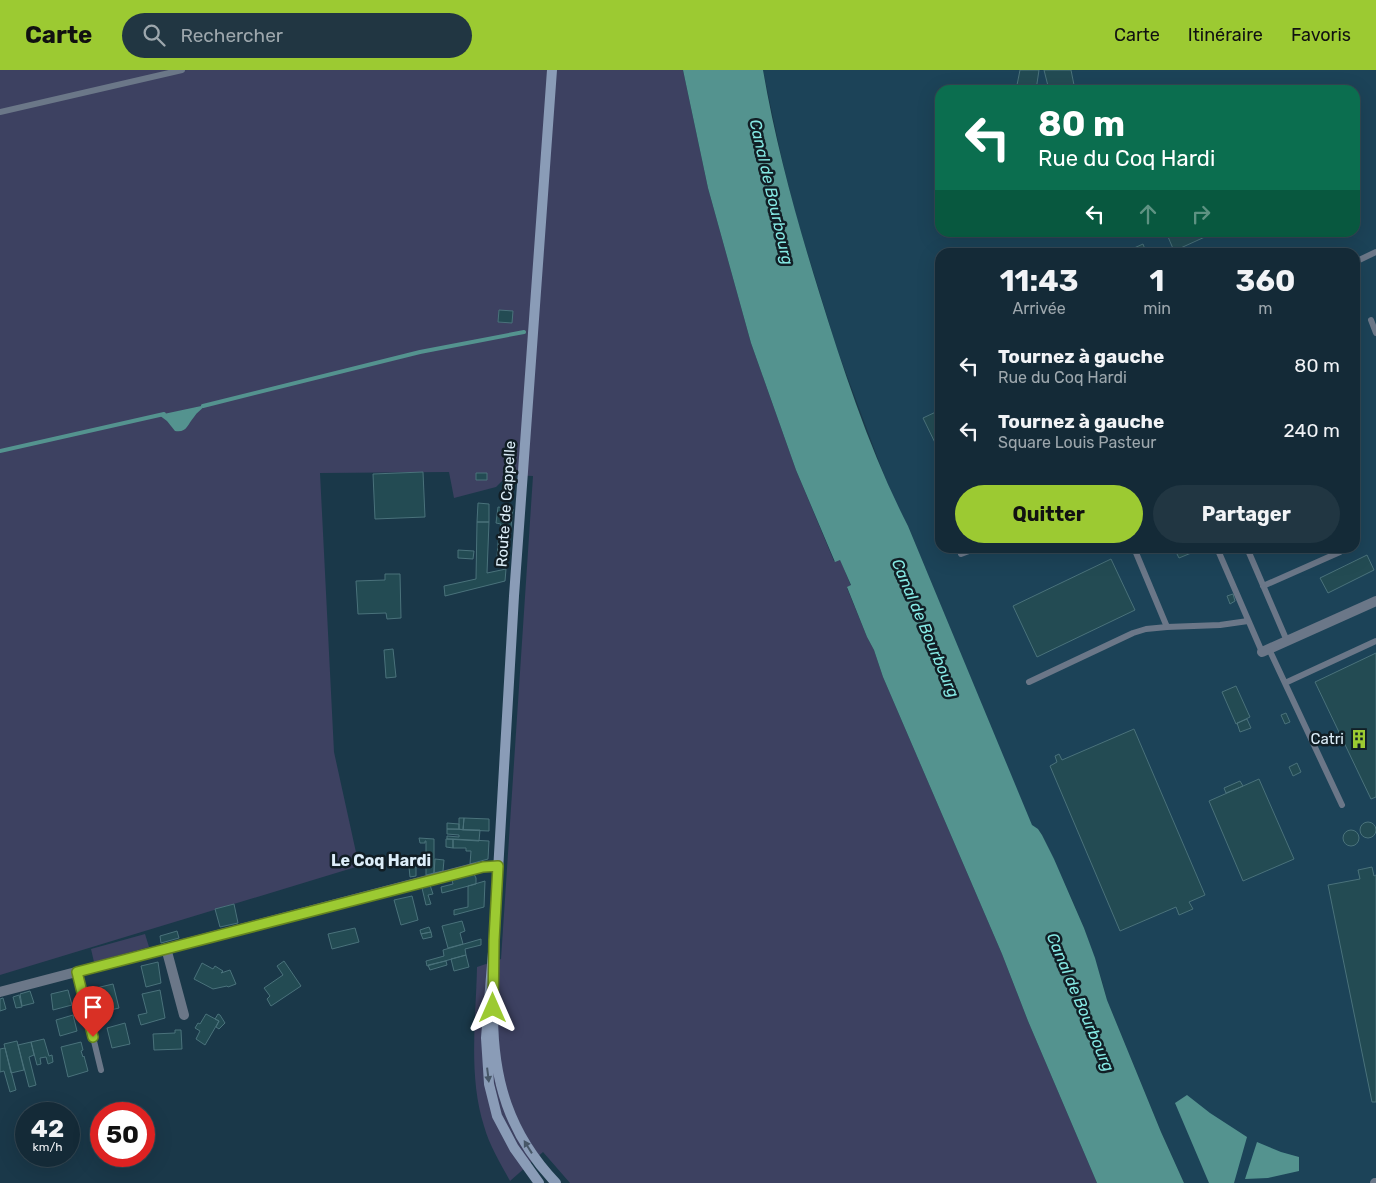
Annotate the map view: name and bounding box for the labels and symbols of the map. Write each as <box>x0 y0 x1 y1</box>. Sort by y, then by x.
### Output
water label: Canal de Bourbourg <box>746 117 798 267</box>
street label: Route de Cappelle <box>493 440 519 568</box>
water label: Canal de Bourbourg <box>888 556 964 701</box>
building icon: Catri <box>1348 728 1370 750</box>
place label: Catri <box>1311 730 1344 748</box>
district label: Le Coq Hardi <box>331 851 431 870</box>
water label: Canal de Bourbourg <box>1043 930 1119 1075</box>
position arrow <box>466 981 518 1033</box>
pin <box>72 986 114 1037</box>
one-way arrow <box>484 1068 492 1084</box>
speed limit sign: 50 <box>90 1102 155 1167</box>
one-way arrow <box>523 1140 533 1153</box>

